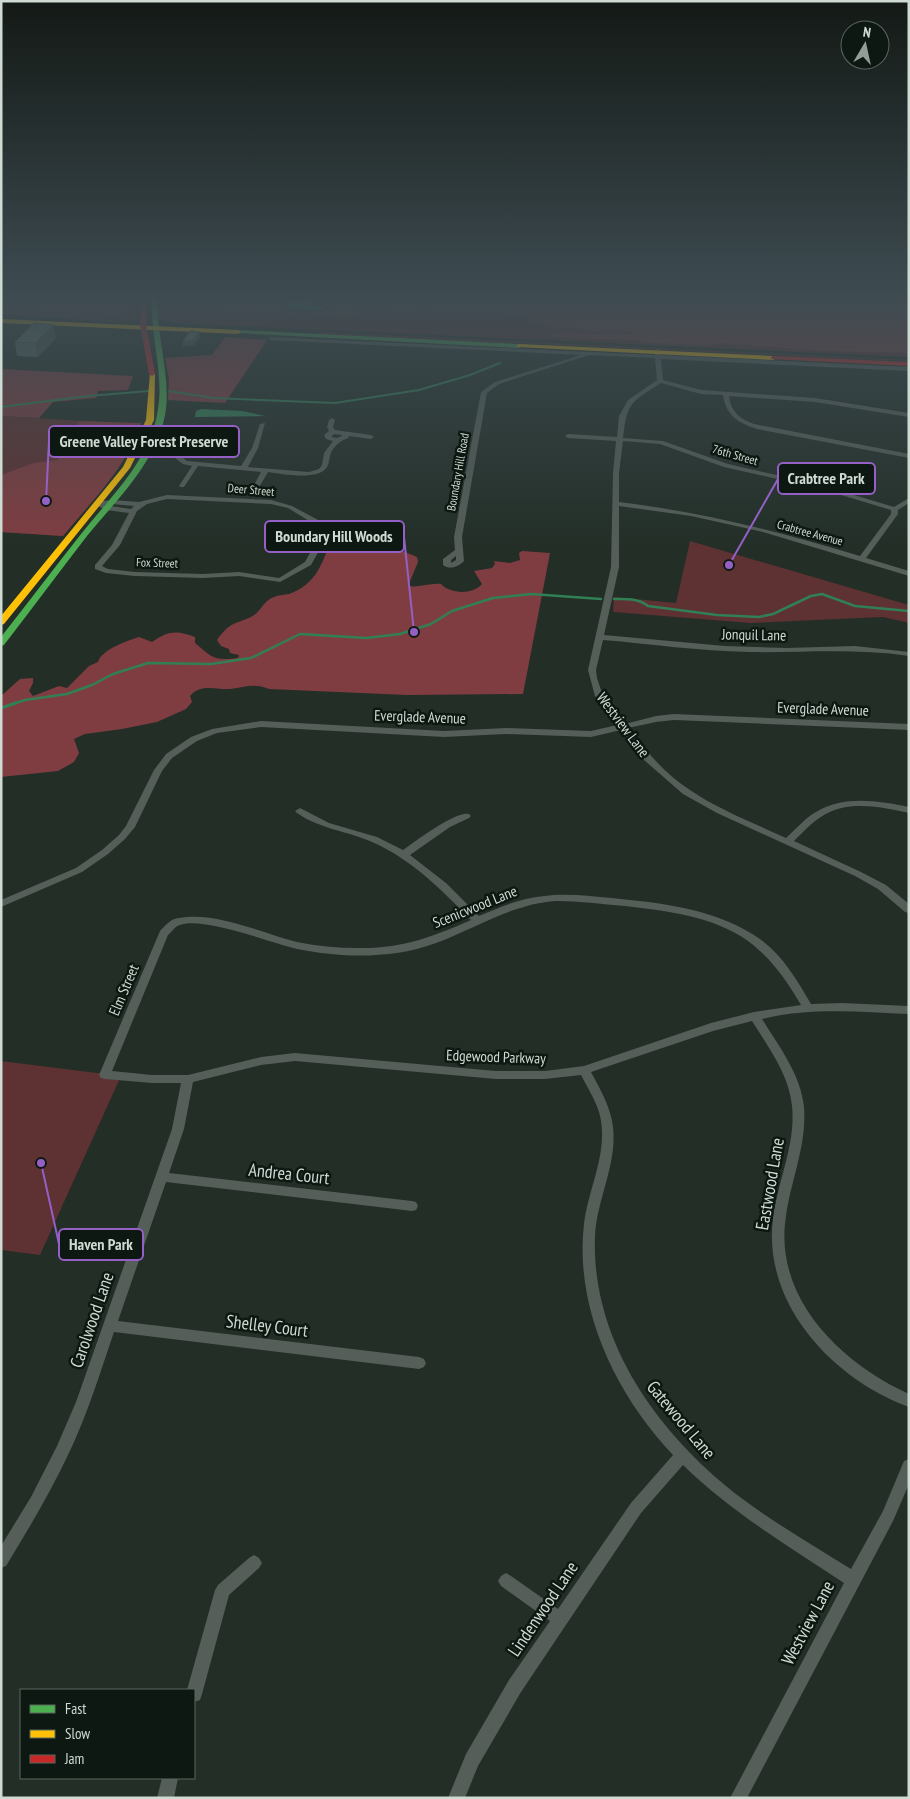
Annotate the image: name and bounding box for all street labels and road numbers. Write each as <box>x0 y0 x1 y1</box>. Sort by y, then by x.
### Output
street label: Boundary Hill Road <box>443 432 472 512</box>
street label: 76th Street <box>711 441 760 468</box>
street label: Deer Street <box>227 480 276 499</box>
street label: Crabtree Avenue <box>776 517 845 549</box>
street label: Fox Street <box>136 554 179 571</box>
street label: Jonquil Lane <box>721 624 786 645</box>
street label: Westview Lane <box>593 688 654 761</box>
street label: Everglade Avenue <box>777 697 869 720</box>
street label: Everglade Avenue <box>374 705 466 728</box>
street label: Scenicwood Lane <box>430 881 520 932</box>
street label: Elm Street <box>104 961 143 1018</box>
street label: Edgewood Parkway <box>446 1045 546 1068</box>
street label: Eastwood Lane <box>750 1136 789 1232</box>
street label: Andrea Court <box>247 1158 331 1189</box>
street label: Carolwood Lane <box>64 1269 119 1371</box>
street label: Shelley Court <box>225 1309 309 1342</box>
street label: Gatewood Lane <box>642 1376 721 1464</box>
street label: Lindenwood Lane <box>502 1557 583 1661</box>
street label: Westview Lane <box>776 1577 839 1669</box>

